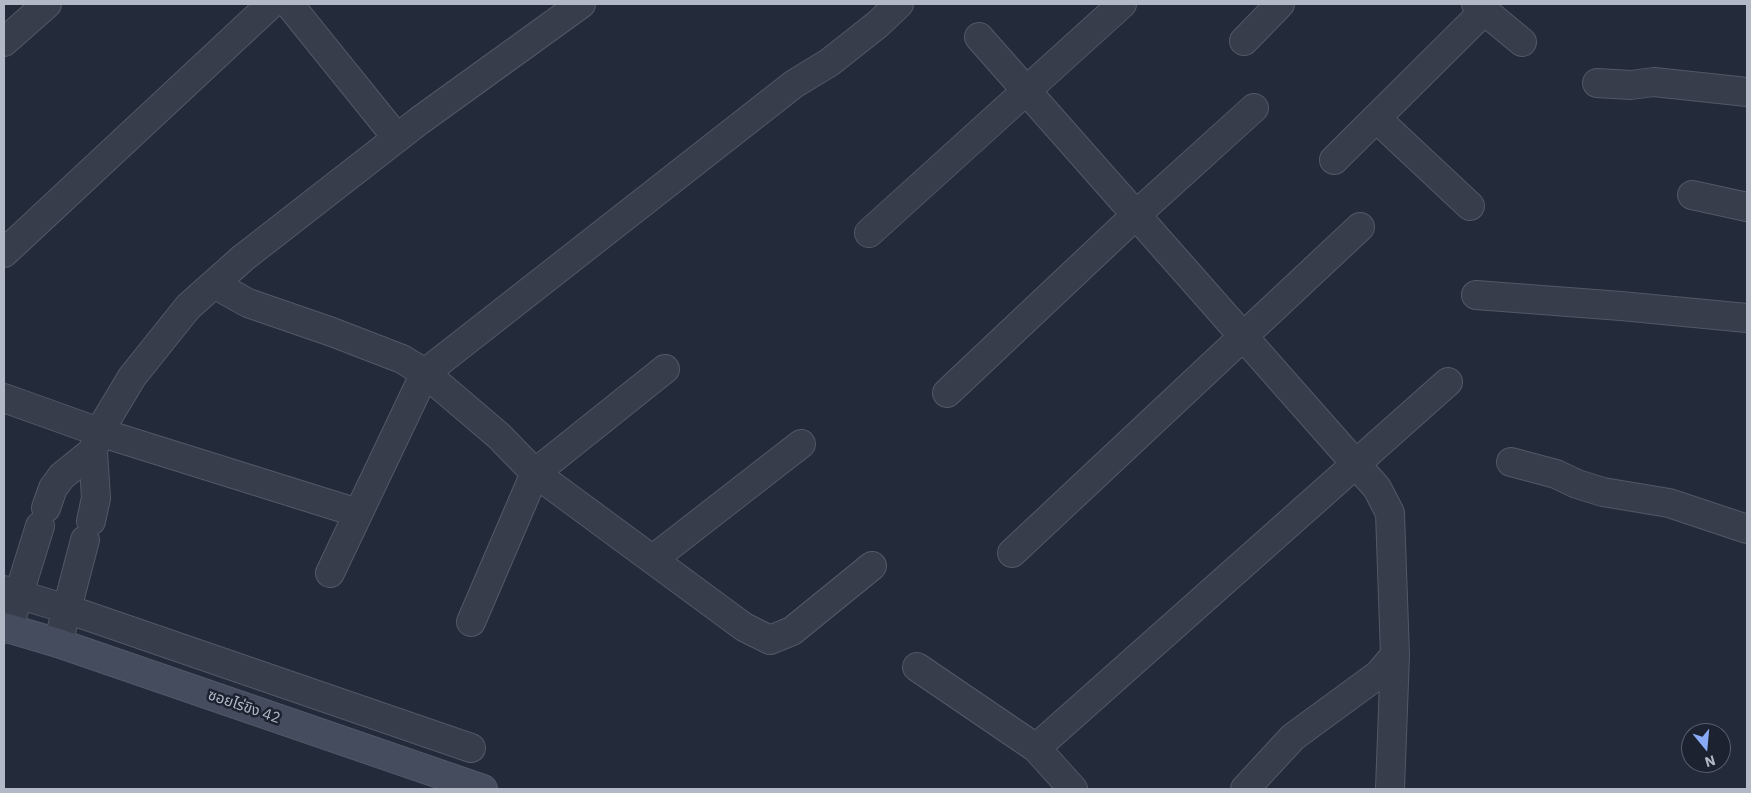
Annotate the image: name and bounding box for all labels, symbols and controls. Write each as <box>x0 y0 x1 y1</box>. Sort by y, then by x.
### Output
street label: ซอยไร่ขิง 42 <box>205 686 283 728</box>
north arrow <box>1681 723 1731 773</box>
text: N <box>1703 751 1718 771</box>

